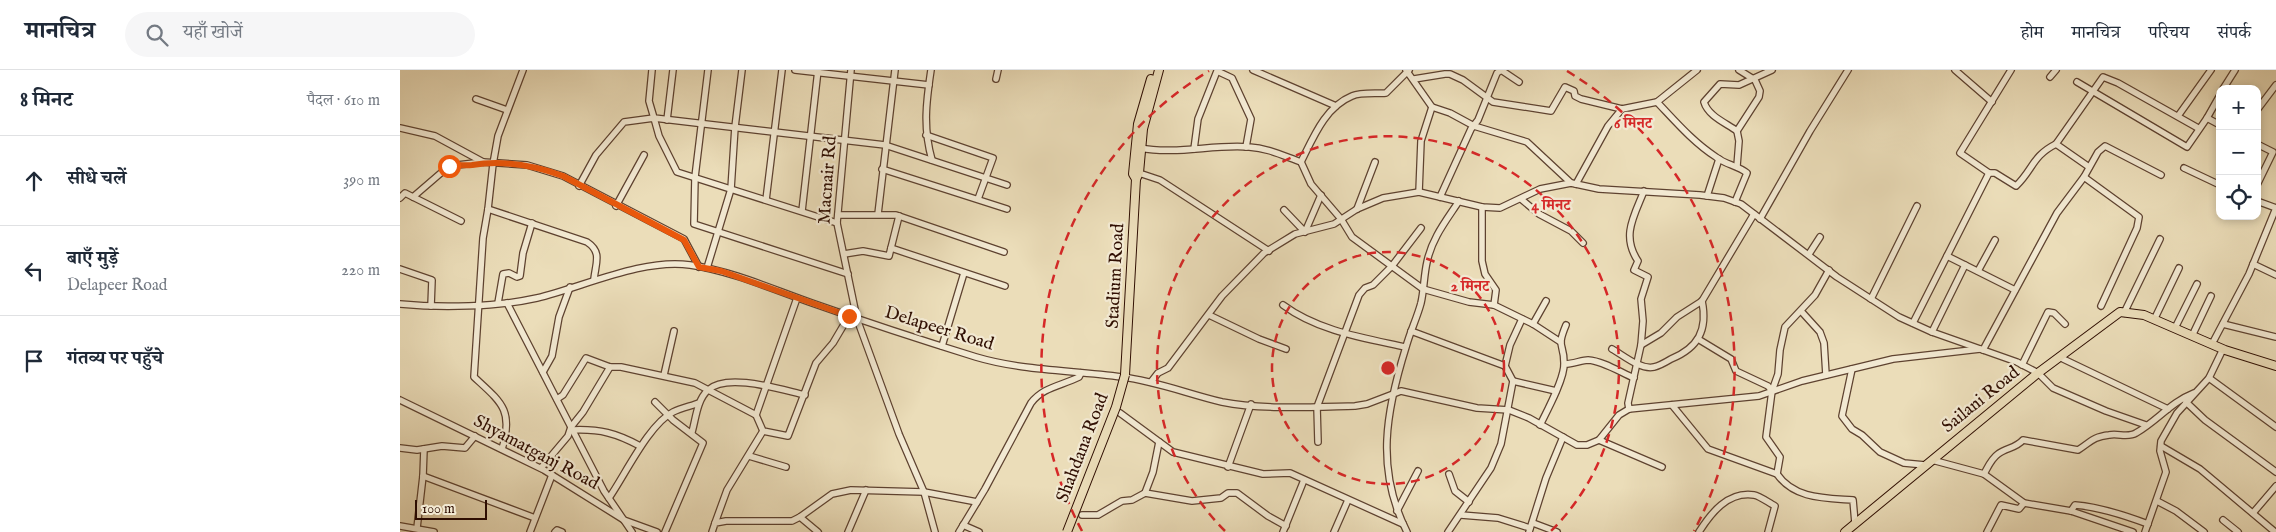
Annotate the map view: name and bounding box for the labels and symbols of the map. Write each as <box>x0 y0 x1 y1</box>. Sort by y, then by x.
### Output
text: 6 मिनट <box>1614 114 1654 133</box>
street label: Macnair Rd <box>813 135 843 225</box>
route start <box>438 155 461 178</box>
text: 4 मिनट <box>1531 196 1572 215</box>
street label: Stadium Road <box>1102 222 1130 329</box>
text: 2 मिनट <box>1451 277 1491 296</box>
street label: Delapeer Road <box>882 301 997 357</box>
route end <box>838 305 861 328</box>
centre of rings <box>1379 359 1397 377</box>
street label: Sailani Road <box>1937 361 2025 438</box>
street label: Shahdana Road <box>1052 390 1115 506</box>
street label: Shyamatganj Road <box>469 410 603 496</box>
scale bar <box>415 497 488 520</box>

